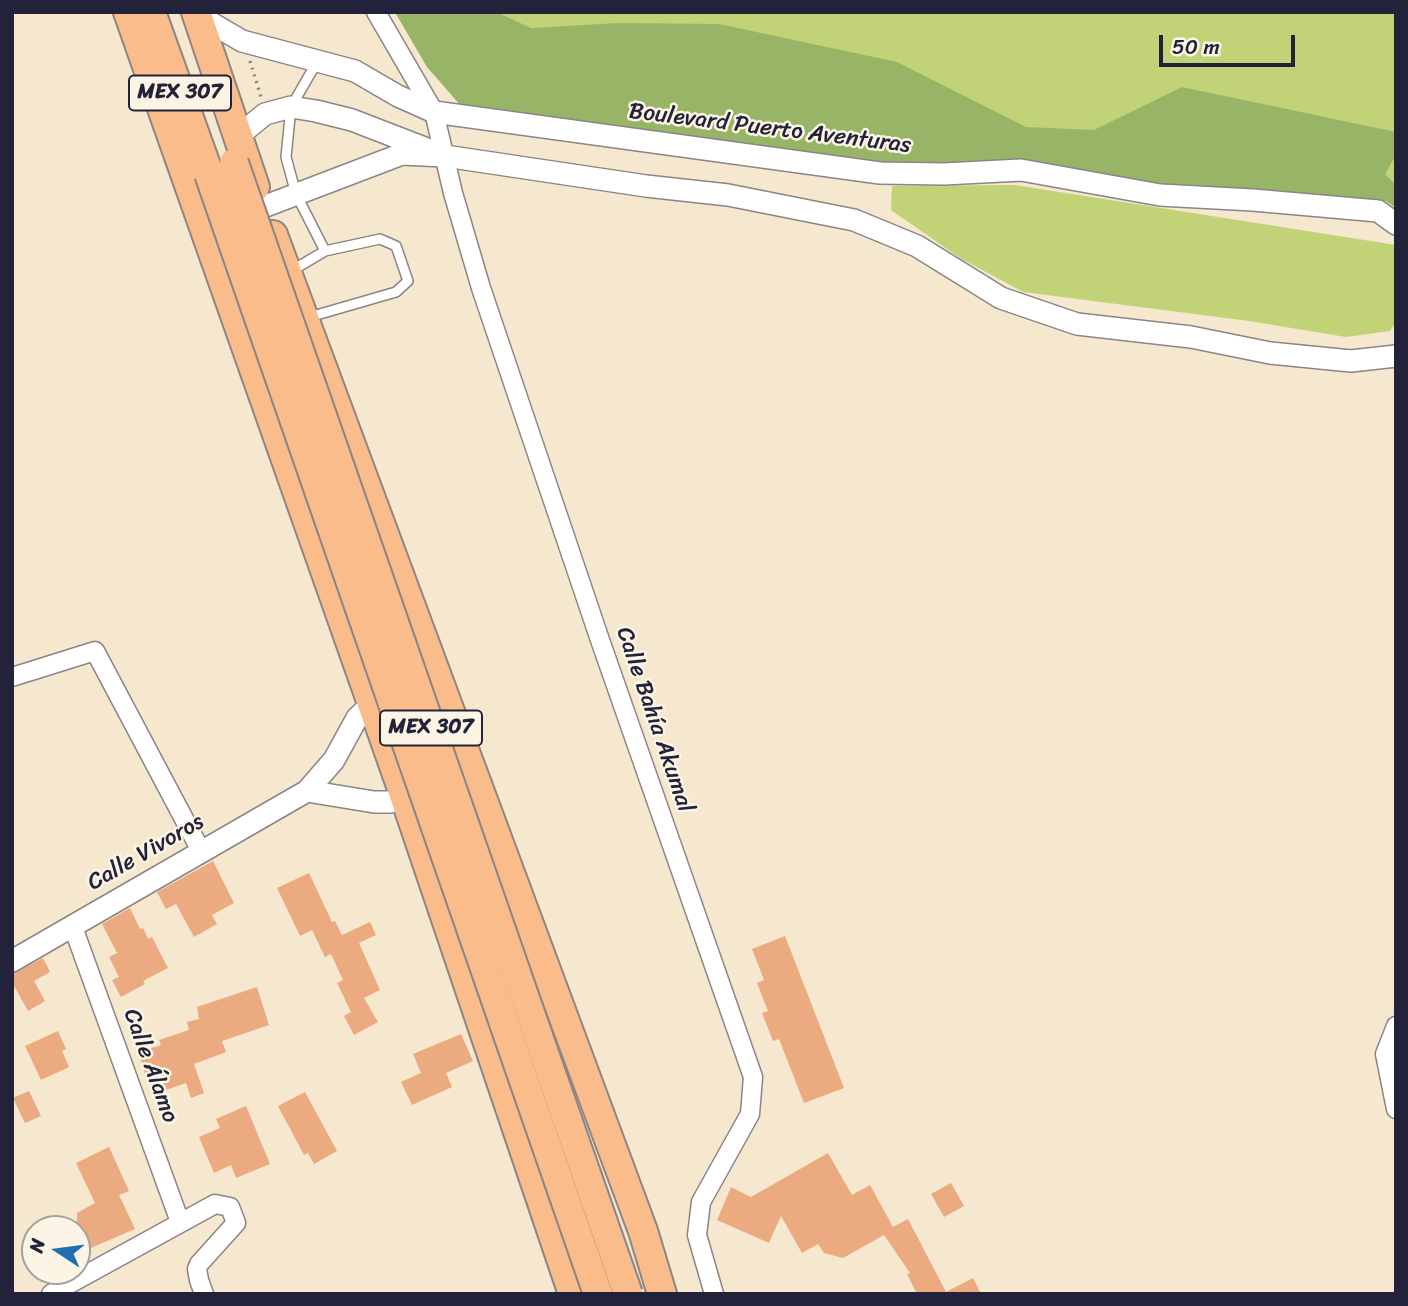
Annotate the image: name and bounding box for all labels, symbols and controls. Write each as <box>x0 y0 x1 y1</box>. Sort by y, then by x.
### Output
scale bar <box>1163 21 1300 65</box>
text: 50 m <box>1172 28 1220 66</box>
road number: MEX 307 <box>129 76 231 110</box>
street label: Boulevard Puerto Aventuras <box>627 98 913 160</box>
street label: Calle Bahía Akumal <box>609 624 699 816</box>
road number: MEX 307 <box>380 710 482 746</box>
street label: Calle Vivoros <box>83 809 209 897</box>
street label: Calle Álamo <box>117 1005 183 1127</box>
north arrow <box>21 1215 91 1285</box>
text: N <box>19 1235 55 1256</box>

